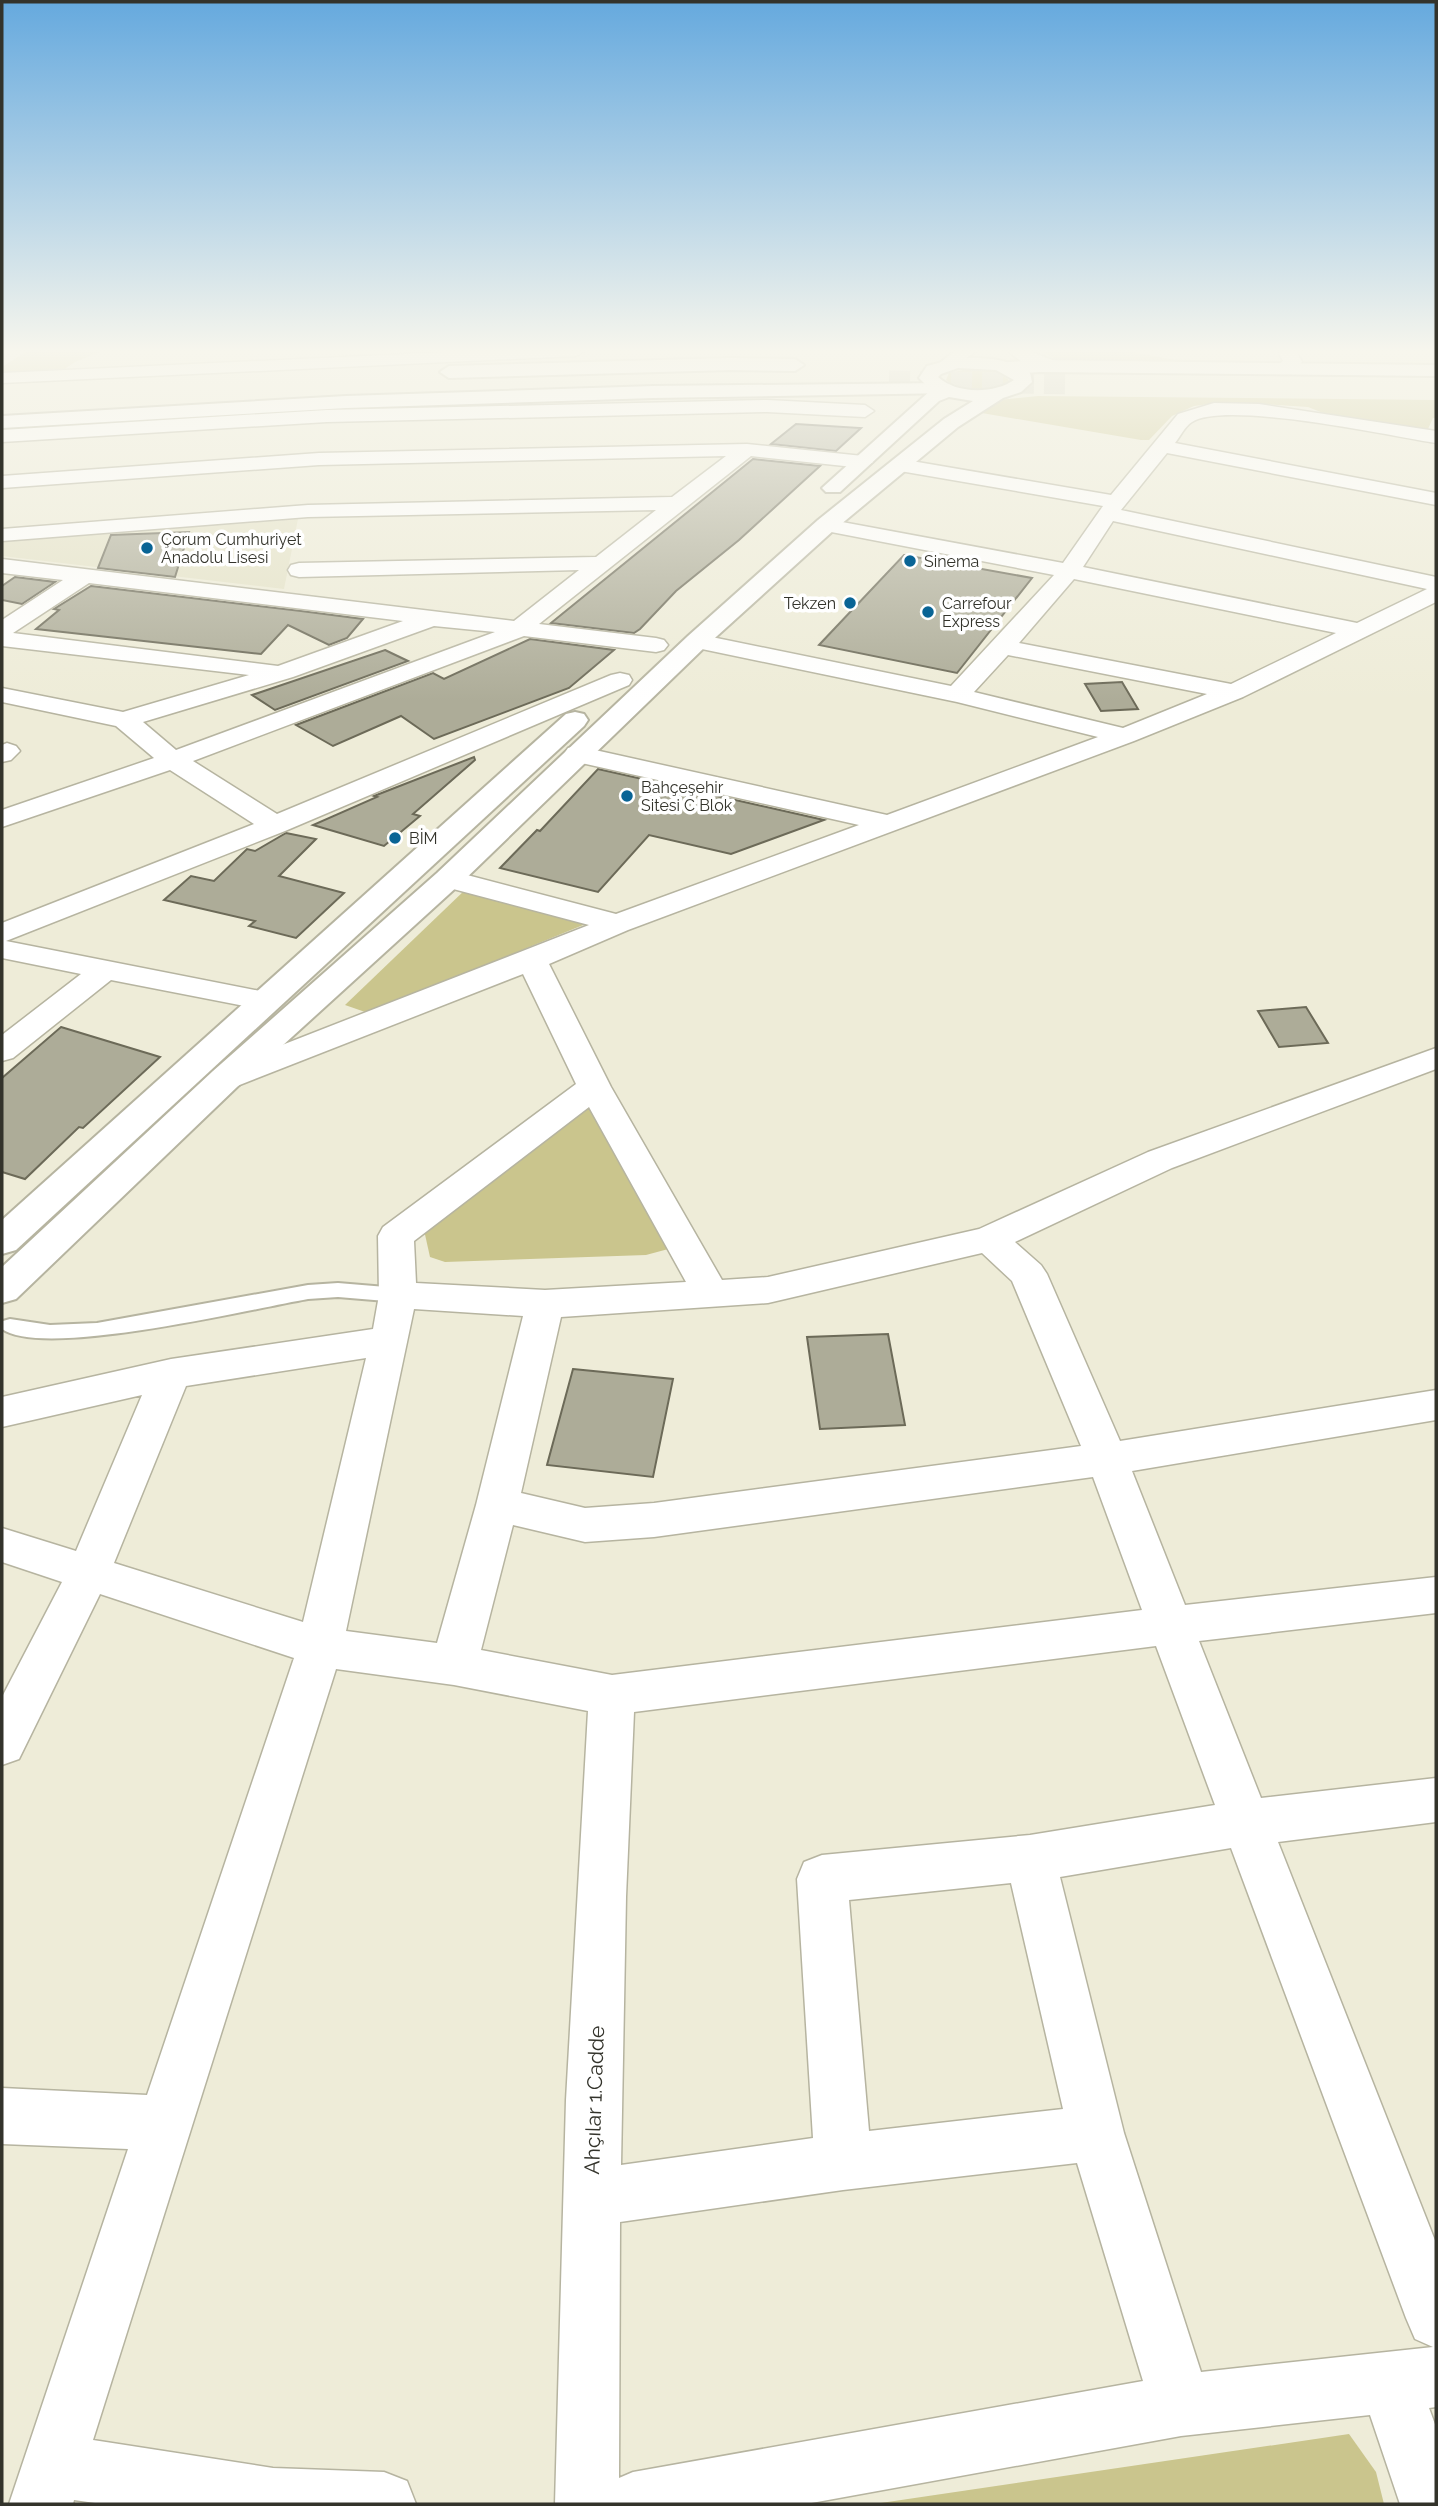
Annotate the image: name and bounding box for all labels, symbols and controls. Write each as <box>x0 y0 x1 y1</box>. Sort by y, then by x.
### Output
place label: Çorum Cumhuriyet Anadolu Lisesi <box>161 530 302 567</box>
marker: Çorum Cumhuriyet Anadolu Lisesi <box>139 540 155 556</box>
place label: Sinema <box>924 552 979 571</box>
marker: Sinema <box>902 553 918 569</box>
place label: Tekzen <box>784 594 836 613</box>
place label: Carrefour Express <box>942 594 1012 631</box>
marker: Tekzen <box>842 595 858 611</box>
marker: Carrefour Express <box>920 604 936 620</box>
place label: Bahçeşehir Sitesi C Blok <box>641 778 733 815</box>
marker: Bahçeşehir Sitesi C Blok <box>619 788 635 804</box>
place label: BİM <box>409 828 438 848</box>
marker: BİM <box>387 830 403 846</box>
street label: Ahçılar 1.Cadde <box>579 2025 609 2175</box>

